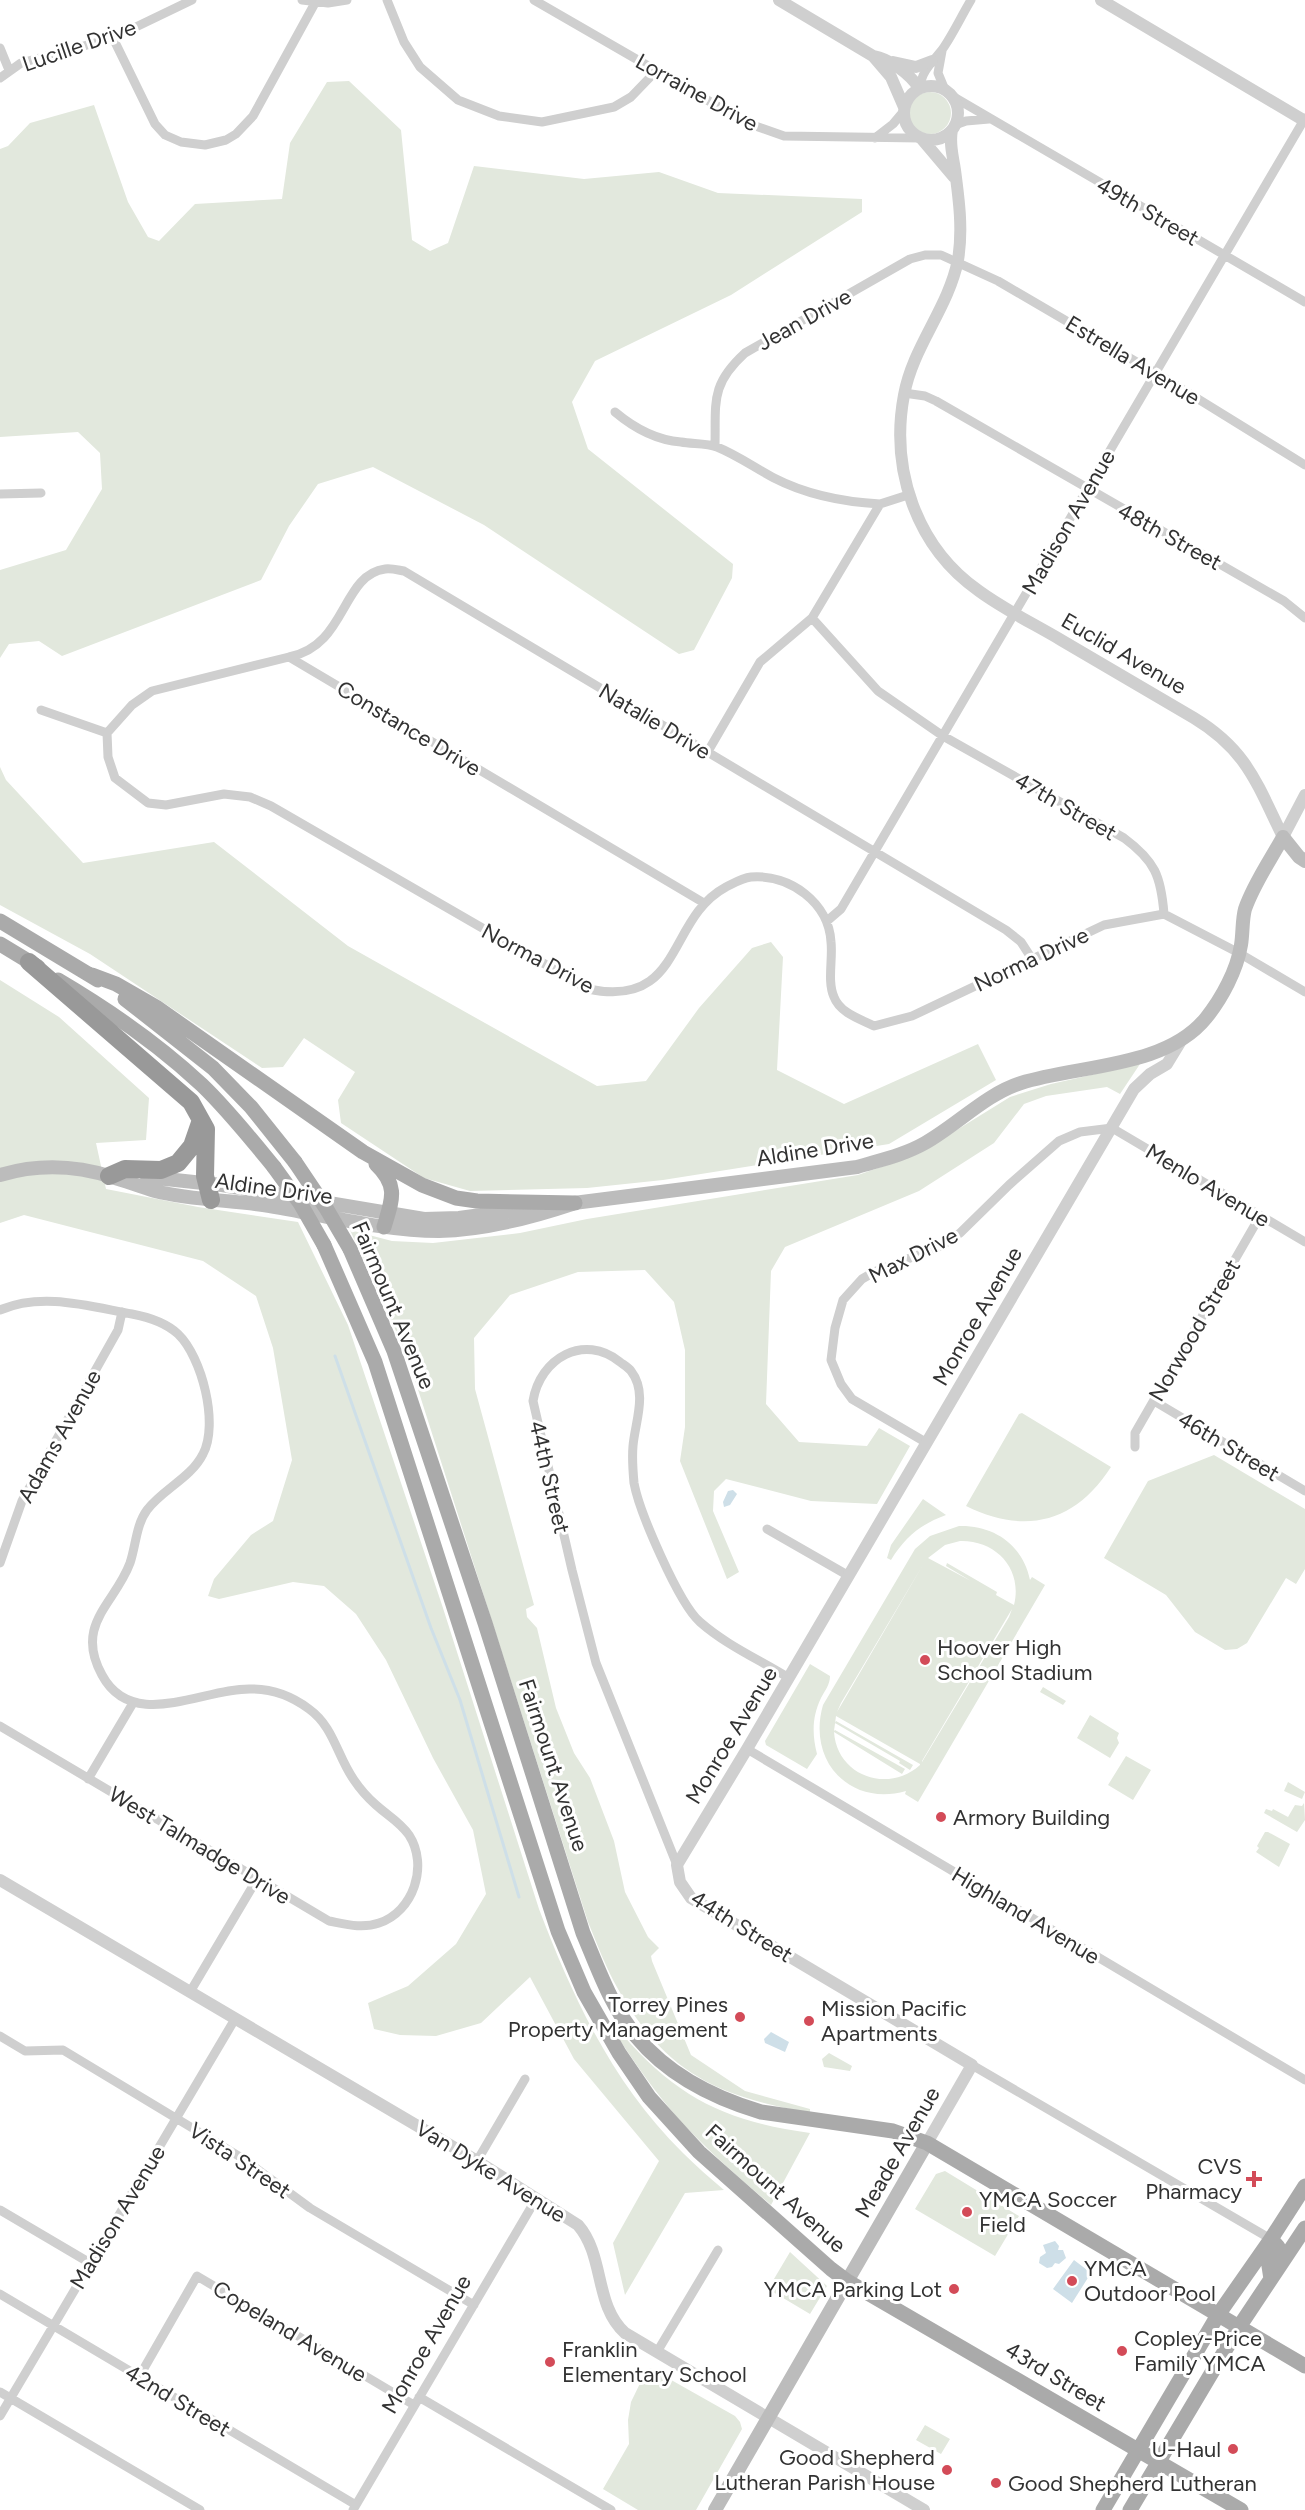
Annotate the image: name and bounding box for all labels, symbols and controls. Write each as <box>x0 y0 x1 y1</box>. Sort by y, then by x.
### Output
street label: Lucille Drive <box>19 13 140 78</box>
street label: Lorraine Drive <box>631 48 763 137</box>
street label: 49th Street <box>1092 171 1204 252</box>
street label: Jean Drive <box>753 283 856 356</box>
street label: Estrella Avenue <box>1061 310 1205 411</box>
street label: Madison Avenue <box>1016 445 1121 600</box>
street label: 48th Street <box>1113 497 1227 576</box>
street label: Euclid Avenue <box>1056 607 1191 700</box>
street label: Constance Drive <box>332 675 486 782</box>
street label: Natalie Drive <box>594 677 716 765</box>
street label: 47th Street <box>1010 766 1121 846</box>
street label: Norma Drive <box>477 918 599 999</box>
street label: Norma Drive <box>970 921 1093 998</box>
street label: Aldine Drive <box>755 1127 876 1172</box>
street label: Menlo Avenue <box>1141 1138 1275 1233</box>
street label: Aldine Drive <box>213 1167 334 1210</box>
street label: Fairmount Avenue <box>346 1217 441 1393</box>
street label: Max Drive <box>864 1221 962 1289</box>
street label: Monroe Avenue <box>927 1242 1028 1390</box>
street label: Norwood Street <box>1143 1254 1246 1406</box>
street label: Adams Avenue <box>12 1365 107 1507</box>
street label: 46th Street <box>1173 1406 1284 1487</box>
street label: 44th Street <box>523 1418 576 1536</box>
place label: Hoover High School Stadium <box>937 1634 1092 1686</box>
marker: Hoover High School Stadium <box>918 1653 932 1667</box>
street label: Monroe Avenue <box>680 1662 783 1809</box>
street label: Fairmount Avenue <box>513 1675 594 1855</box>
street label: West Talmadge Drive <box>104 1781 295 1910</box>
place label: Armory Building <box>953 1804 1110 1831</box>
marker: Armory Building <box>934 1810 948 1824</box>
street label: Highland Avenue <box>947 1861 1105 1970</box>
street label: 44th Street <box>686 1885 798 1968</box>
place label: Torrey Pines Property Management <box>508 1991 728 2043</box>
place label: Mission Pacific Apartments <box>821 1995 967 2047</box>
marker: Torrey Pines Property Management <box>733 2010 747 2024</box>
marker: Mission Pacific Apartments <box>802 2014 816 2028</box>
street label: Meade Avenue <box>849 2082 946 2222</box>
street label: Van Dyke Avenue <box>411 2114 571 2229</box>
street label: Vista Street <box>184 2116 296 2204</box>
street label: Fairmount Avenue <box>700 2118 851 2259</box>
street label: Madison Avenue <box>64 2140 171 2294</box>
place label: CVS Pharmacy <box>1145 2153 1242 2205</box>
marker: CVS Pharmacy <box>1247 2172 1261 2186</box>
place label: YMCA Soccer Field <box>979 2186 1117 2238</box>
marker: YMCA Soccer Field <box>960 2205 974 2219</box>
place label: YMCA Outdoor Pool <box>1084 2255 1216 2307</box>
street label: Monroe Avenue <box>376 2270 477 2418</box>
marker: YMCA Outdoor Pool <box>1065 2274 1079 2288</box>
street label: Copeland Avenue <box>208 2275 372 2388</box>
place label: YMCA Parking Lot <box>764 2276 942 2303</box>
marker: YMCA Parking Lot <box>947 2282 961 2296</box>
place label: Copley-Price Family YMCA <box>1134 2325 1265 2377</box>
place label: Franklin Elementary School <box>562 2336 747 2388</box>
street label: 43rd Street <box>1000 2336 1111 2417</box>
marker: Copley-Price Family YMCA <box>1115 2344 1129 2358</box>
marker: Franklin Elementary School <box>543 2355 557 2369</box>
street label: 42nd Street <box>120 2358 235 2442</box>
place label: U-Haul <box>1151 2436 1221 2463</box>
marker: U-Haul <box>1226 2442 1240 2456</box>
place label: Good Shepherd Lutheran Parish House <box>714 2444 935 2496</box>
marker: Good Shepherd Lutheran Parish House <box>940 2463 954 2477</box>
place label: Good Shepherd Lutheran <box>1008 2470 1257 2497</box>
marker: Good Shepherd Lutheran <box>989 2476 1003 2490</box>

